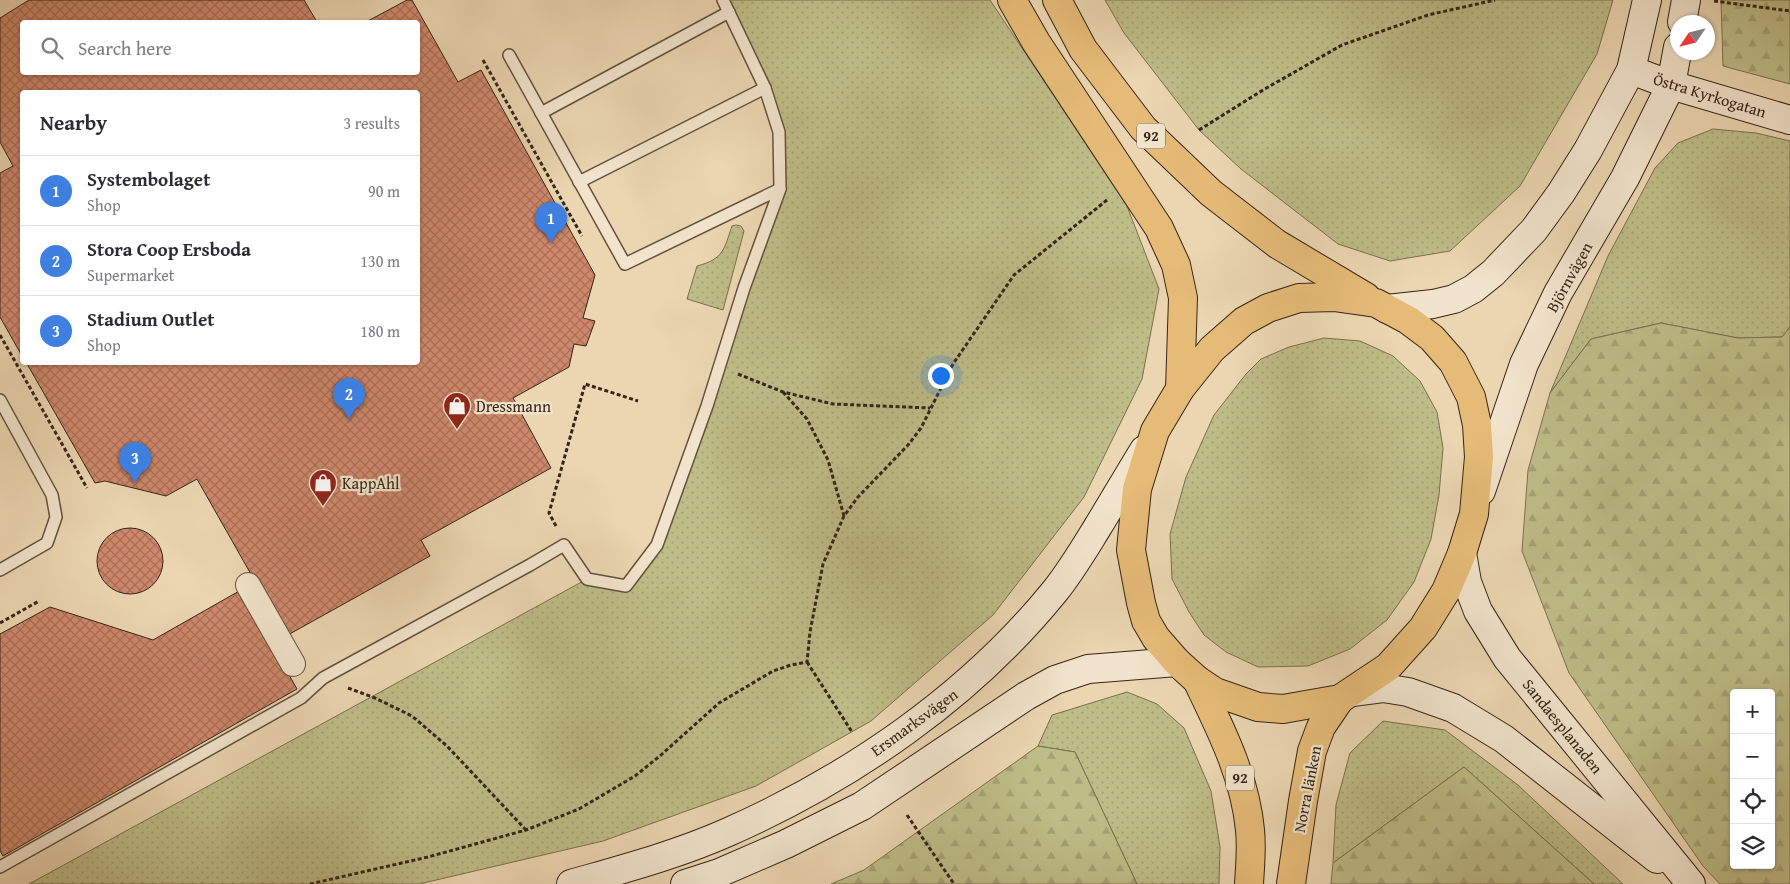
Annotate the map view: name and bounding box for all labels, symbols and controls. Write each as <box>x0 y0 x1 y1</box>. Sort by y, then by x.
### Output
north arrow <box>1670 15 1715 60</box>
search box <box>20 20 420 75</box>
icon: search <box>38 34 66 62</box>
text: Search here <box>78 34 172 62</box>
street label: Östra Kyrkogatan <box>1651 66 1769 124</box>
text: Nearby <box>40 107 107 138</box>
text: 3 results <box>343 111 400 135</box>
road number: 92 <box>1137 124 1165 148</box>
text: Systembolaget <box>87 165 210 193</box>
text: 1 <box>52 179 60 203</box>
text: 90 m <box>368 179 400 203</box>
text: Shop <box>87 193 121 217</box>
pin: 1 <box>535 202 567 243</box>
text: Stora Coop Ersboda <box>87 235 251 263</box>
street label: Björnvägen <box>1540 237 1598 317</box>
text: 2 <box>52 249 60 273</box>
text: 130 m <box>360 249 400 273</box>
text: Supermarket <box>87 263 174 287</box>
text: Stadium Outlet <box>87 305 215 333</box>
text: 3 <box>52 319 60 343</box>
text: 180 m <box>360 319 400 343</box>
text: Shop <box>87 333 121 357</box>
your location <box>928 363 954 389</box>
pin: 2 <box>333 378 365 419</box>
shop icon: Dressmann <box>442 391 472 430</box>
place label: Dressmann <box>476 394 551 418</box>
pin: 3 <box>119 442 151 483</box>
shop icon: KappAhl <box>308 468 338 507</box>
place label: KappAhl <box>342 471 400 495</box>
street label: Sandaesplanaden <box>1517 673 1609 779</box>
street label: Ersmarksvägen <box>865 682 963 762</box>
map controls <box>1730 689 1775 869</box>
button: + <box>1730 689 1775 734</box>
button: − <box>1730 734 1775 779</box>
street label: Norra länken <box>1287 743 1327 835</box>
road number: 92 <box>1226 766 1254 790</box>
button: locate <box>1730 779 1775 824</box>
button: layers <box>1730 824 1775 869</box>

